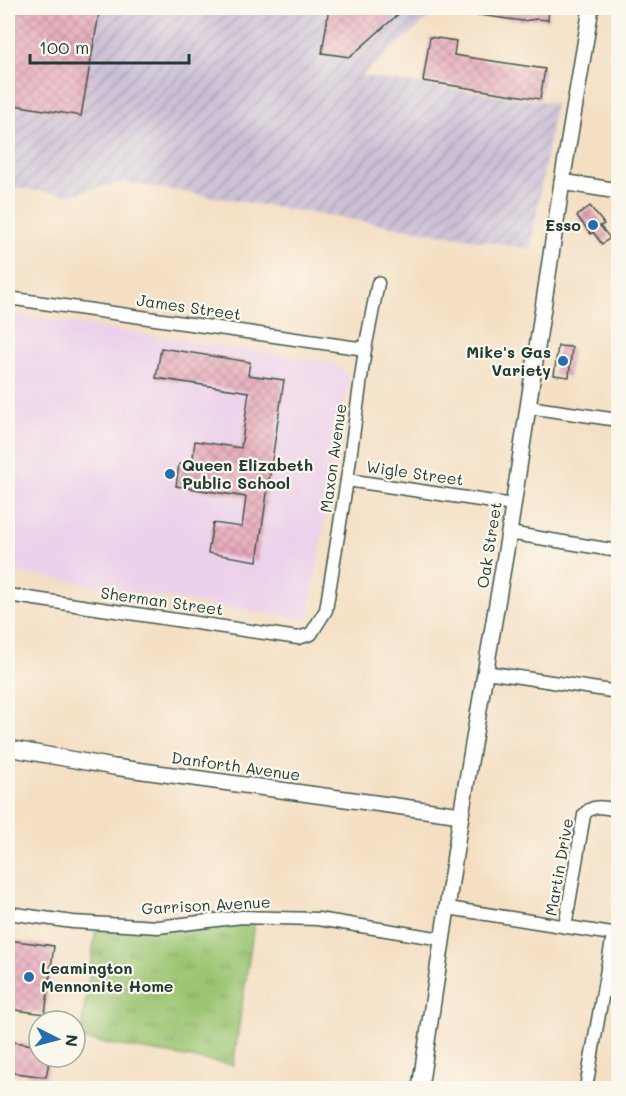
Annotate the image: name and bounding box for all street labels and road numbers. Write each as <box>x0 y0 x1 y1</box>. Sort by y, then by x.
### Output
street label: James Street <box>136 289 243 324</box>
street label: Maxon Avenue <box>314 402 351 514</box>
street label: Wigle Street <box>365 455 465 490</box>
street label: Oak Street <box>471 500 506 590</box>
street label: Sherman Street <box>99 582 225 620</box>
street label: Danforth Avenue <box>170 746 302 785</box>
street label: Martin Drive <box>540 816 577 917</box>
street label: Garrison Avenue <box>141 891 271 918</box>

